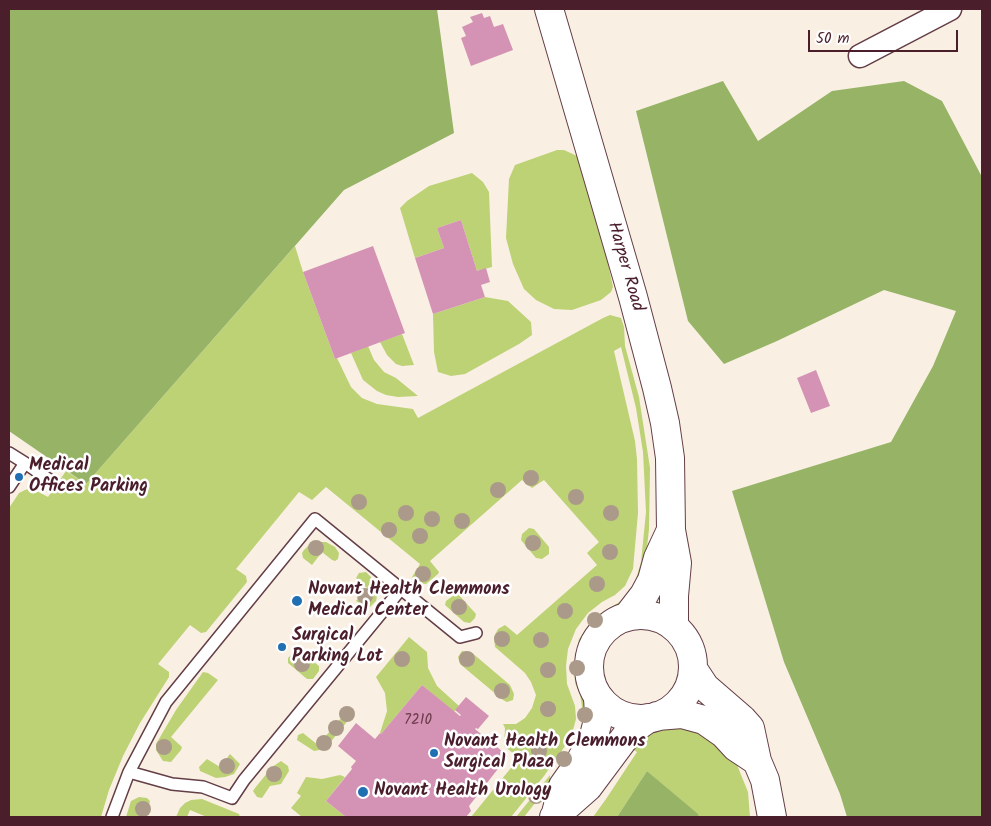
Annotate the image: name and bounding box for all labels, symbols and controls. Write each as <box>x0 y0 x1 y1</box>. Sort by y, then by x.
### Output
scale bar <box>811 20 961 52</box>
text: 50 m <box>816 27 850 51</box>
street label: Harper Road <box>601 220 647 314</box>
place label: Medical Offices Parking <box>29 456 148 498</box>
marker: Medical Offices Parking <box>13 471 25 483</box>
place label: Novant Health Clemmons Medical Center <box>308 580 510 622</box>
marker: Novant Health Clemmons Medical Center <box>290 594 304 608</box>
place label: Surgical Parking Lot <box>292 626 383 669</box>
marker: Surgical Parking Lot <box>276 641 288 653</box>
house number: 7210 <box>404 712 432 730</box>
place label: Novant Health Clemmons Surgical Plaza <box>444 732 646 774</box>
marker: Novant Health Clemmons Surgical Plaza <box>428 747 440 759</box>
place label: Novant Health Urology <box>374 781 551 803</box>
marker: Novant Health Urology <box>356 785 370 799</box>

